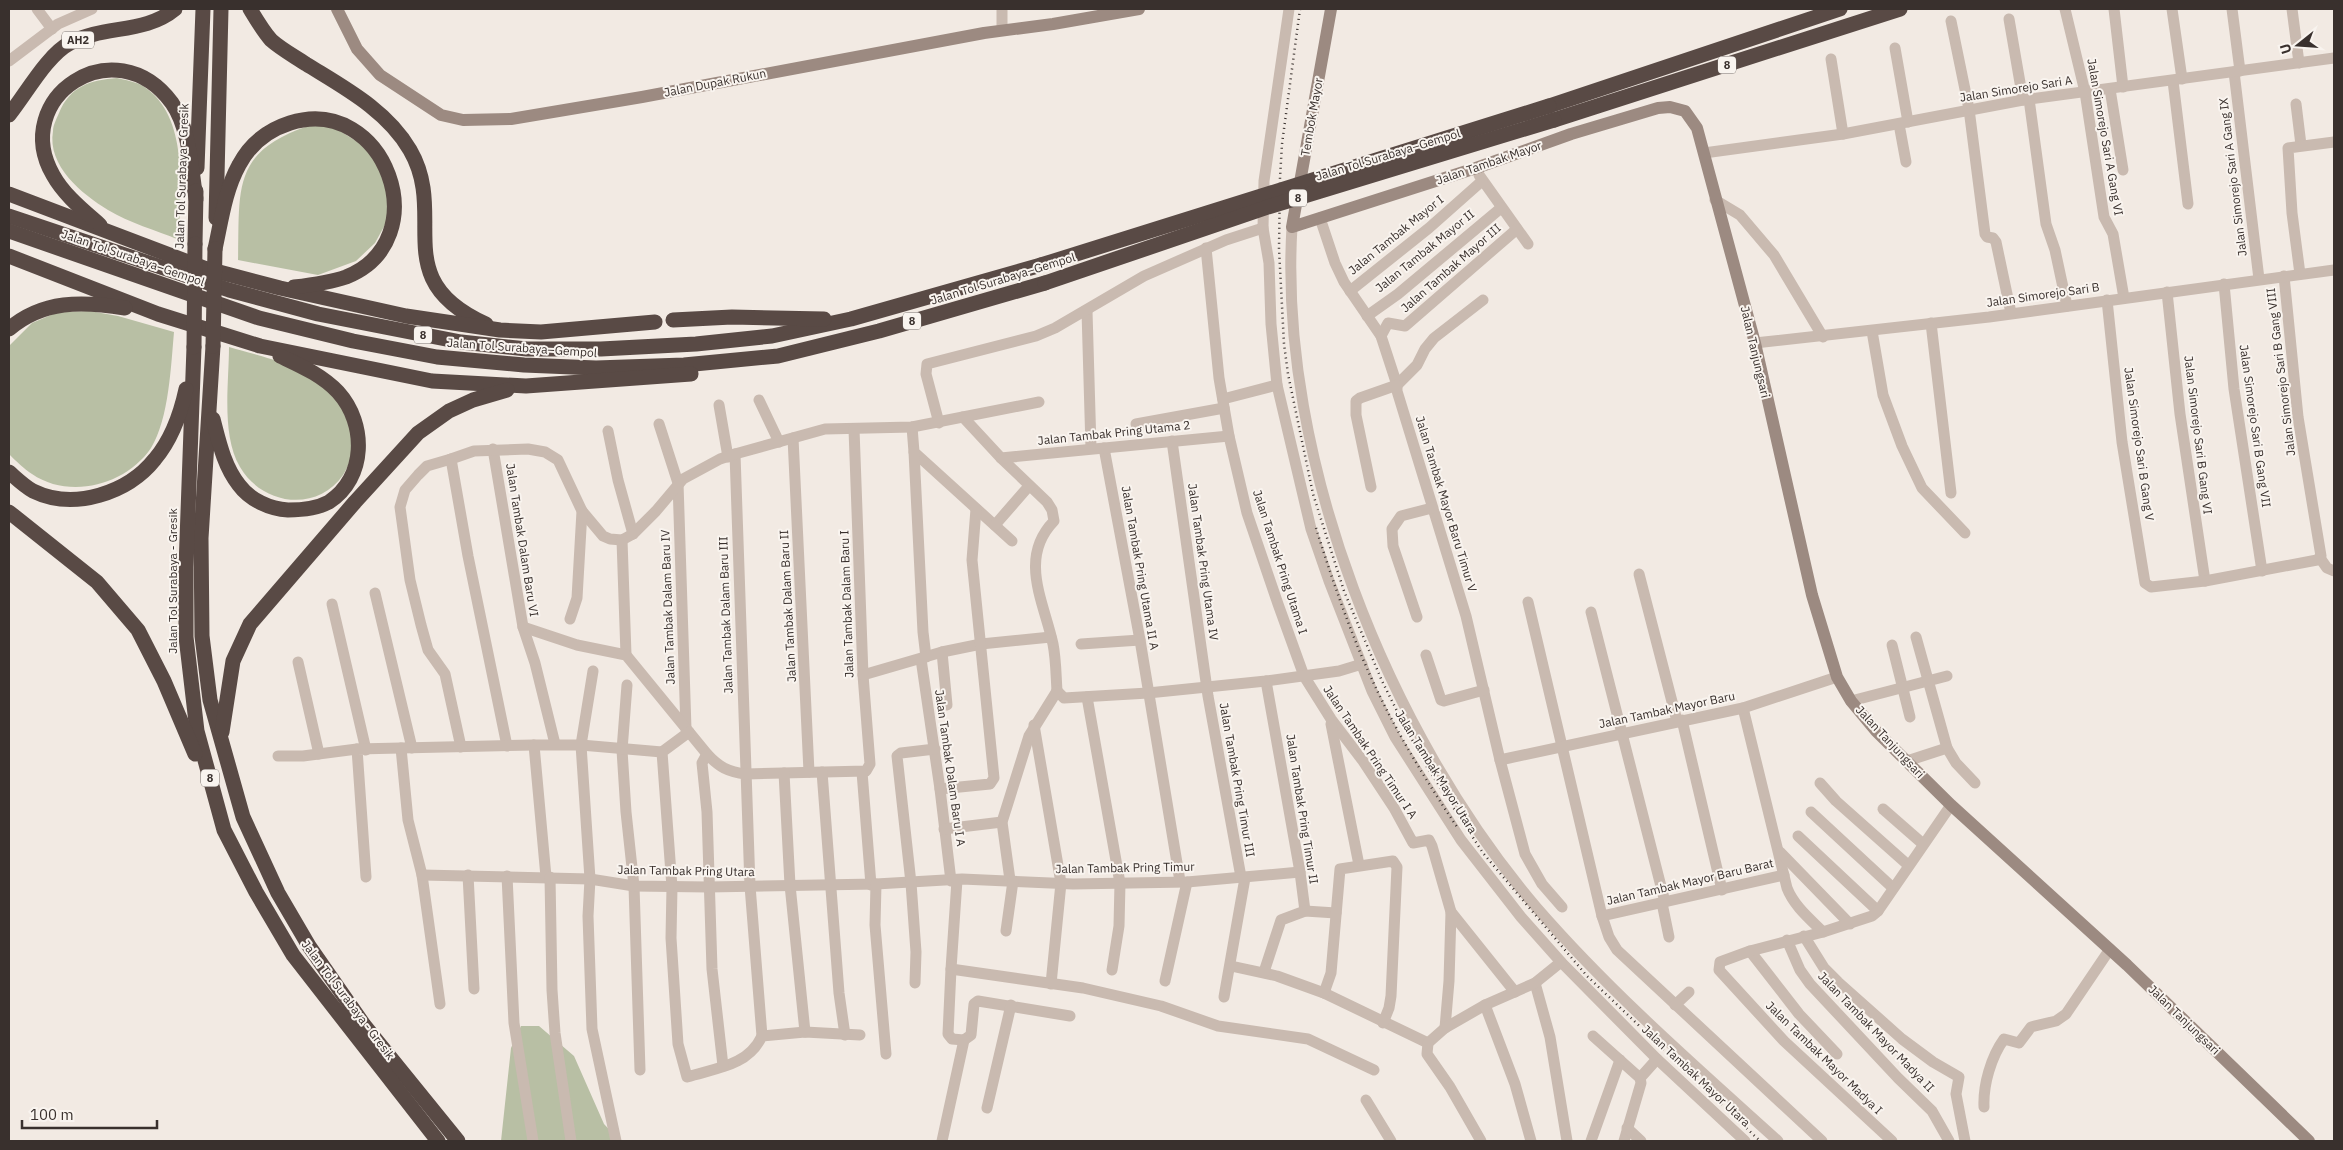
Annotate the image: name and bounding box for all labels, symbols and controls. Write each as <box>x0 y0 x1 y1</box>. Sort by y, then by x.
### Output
north arrow <box>2273 20 2323 70</box>
road number: AH2 <box>62 32 94 48</box>
text: U <box>2276 42 2296 56</box>
road number: 8 <box>1718 56 1736 74</box>
street label: Jalan Simorejo Sari A Gang VI <box>2084 57 2127 217</box>
street label: Jalan Dupak Rukun <box>663 65 767 100</box>
street label: Jalan Simorejo Sari A <box>1959 72 2074 105</box>
street label: Tembok Mayor <box>1297 76 1326 157</box>
street label: Jalan Simorejo Sari A Gang IX <box>2215 96 2250 257</box>
street label: Jalan Tol Surabaya - Gresik <box>171 102 192 249</box>
street label: Jalan Tol Surabaya–Gempol <box>1314 125 1462 184</box>
street label: Jalan Tambak Mayor <box>1434 137 1544 188</box>
road number: 8 <box>1289 190 1307 207</box>
street label: Jalan Tambak Mayor I <box>1345 192 1446 278</box>
street label: Jalan Tambak Mayor II <box>1372 206 1477 295</box>
street label: Jalan Tambak Mayor III <box>1398 220 1504 315</box>
street label: Jalan Tol Surabaya–Gempol <box>60 226 207 289</box>
street label: Jalan Tol Surabaya–Gempol <box>929 249 1077 308</box>
street label: Jalan Simorejo Sari B <box>1985 279 2101 310</box>
street label: Jalan Simorejo Sari B Gang VIII <box>2263 287 2298 457</box>
street label: Jalan Tanjungsari <box>1738 305 1773 399</box>
road number: 8 <box>903 312 921 330</box>
road number: 8 <box>414 326 432 344</box>
street label: Jalan Tol Surabaya–Gempol <box>447 335 598 360</box>
street label: Jalan Simorejo Sari B Gang VII <box>2237 343 2274 509</box>
street label: Jalan Simorejo Sari B Gang VI <box>2181 355 2216 515</box>
street label: Jalan Simorejo Sari B Gang V <box>2121 366 2158 522</box>
street label: Jalan Tambak Mayor Baru Timur V <box>1413 414 1481 594</box>
street label: Jalan Tambak Pring Utama 2 <box>1037 417 1191 448</box>
street label: Jalan Tambak Dalam Baru VI <box>503 462 542 618</box>
street label: Jalan Tambak Pring Utama IV <box>1185 482 1222 642</box>
street label: Jalan Tambak Pring Utama II A <box>1119 485 1162 651</box>
street label: Jalan Tambak Pring Utama I <box>1250 488 1311 636</box>
street label: Jalan Tol Surabaya - Gresik <box>165 507 180 654</box>
street label: Jalan Tambak Dalam Baru IV <box>657 529 678 685</box>
street label: Jalan Tambak Dalam Baru II <box>776 529 799 683</box>
street label: Jalan Tambak Dalam Baru I <box>836 530 857 678</box>
street label: Jalan Tambak Dalam Baru III <box>715 536 736 694</box>
street label: Jalan Tambak Pring Timur I A <box>1320 682 1421 821</box>
street label: Jalan Tambak Dalam Baru I A <box>932 688 969 848</box>
street label: Jalan Tambak Mayor Baru <box>1597 688 1736 731</box>
street label: Jalan Tambak Pring Timur III <box>1217 701 1259 859</box>
street label: Jalan Tanjungsari <box>1853 702 1928 781</box>
street label: Jalan Tambak Mayor Utara <box>1392 707 1481 837</box>
street label: Jalan Tambak Pring Timur II <box>1283 733 1322 885</box>
road number: 8 <box>201 770 219 786</box>
street label: Jalan Tambak Mayor Baru Barat <box>1605 855 1775 908</box>
street label: Jalan Tambak Pring Timur <box>1055 859 1195 876</box>
street label: Jalan Tambak Pring Utara <box>617 862 755 879</box>
street label: Jalan Tol Surabaya - Gresik <box>299 937 399 1063</box>
street label: Jalan Tambak Mayor Madya II <box>1815 969 1937 1095</box>
street label: Jalan Tanjungsari <box>2145 982 2223 1058</box>
street label: Jalan Tambak Mayor Madya I <box>1763 999 1885 1117</box>
street label: Jalan Tambak Mayor Utara <box>1639 1021 1754 1130</box>
scale bar <box>22 1098 158 1130</box>
text: 100 m <box>30 1105 74 1124</box>

